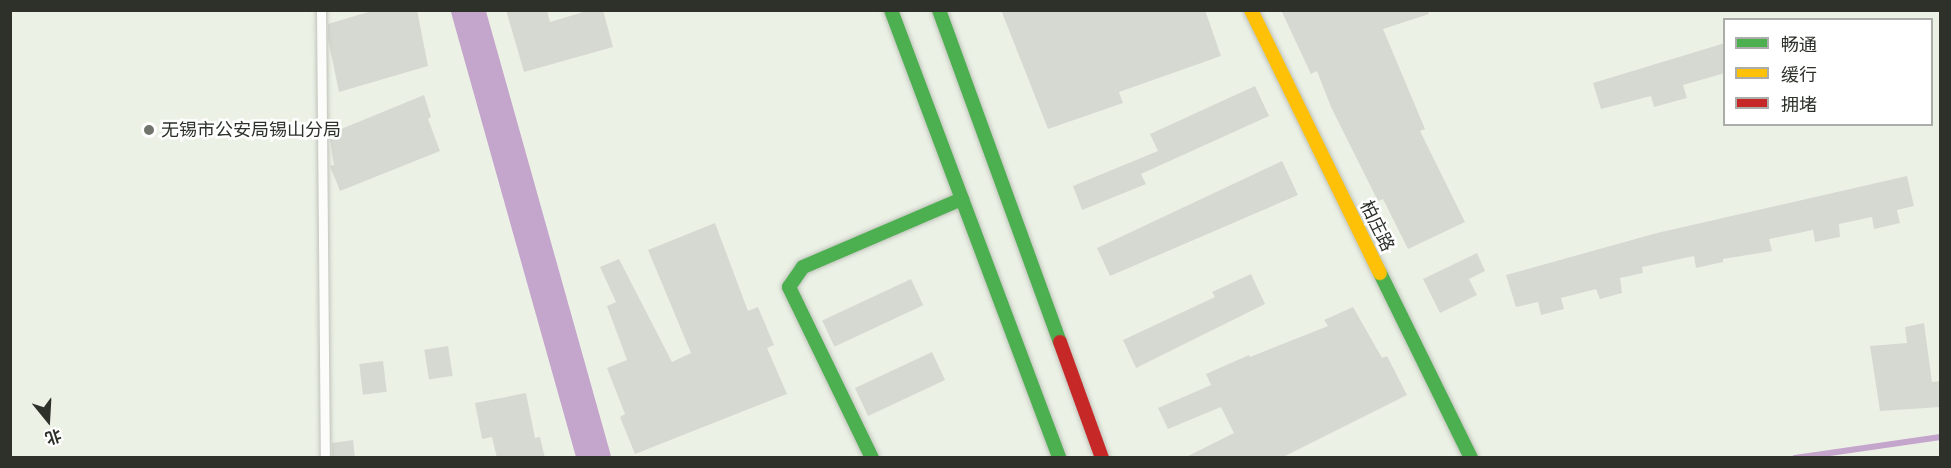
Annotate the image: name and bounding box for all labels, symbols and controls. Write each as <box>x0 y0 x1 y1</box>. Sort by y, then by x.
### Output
legend <box>1723 18 1933 126</box>
text: 畅通 <box>1781 32 1817 57</box>
text: 缓行 <box>1781 62 1817 87</box>
text: 拥堵 <box>1781 92 1817 117</box>
place label: 无锡市公安局锡山分局 <box>161 119 341 141</box>
marker: 无锡市公安局锡山分局 <box>142 123 156 137</box>
street label: 柏庄路 <box>1355 197 1399 255</box>
north arrow <box>18 390 78 450</box>
text: 北 <box>43 424 65 450</box>

